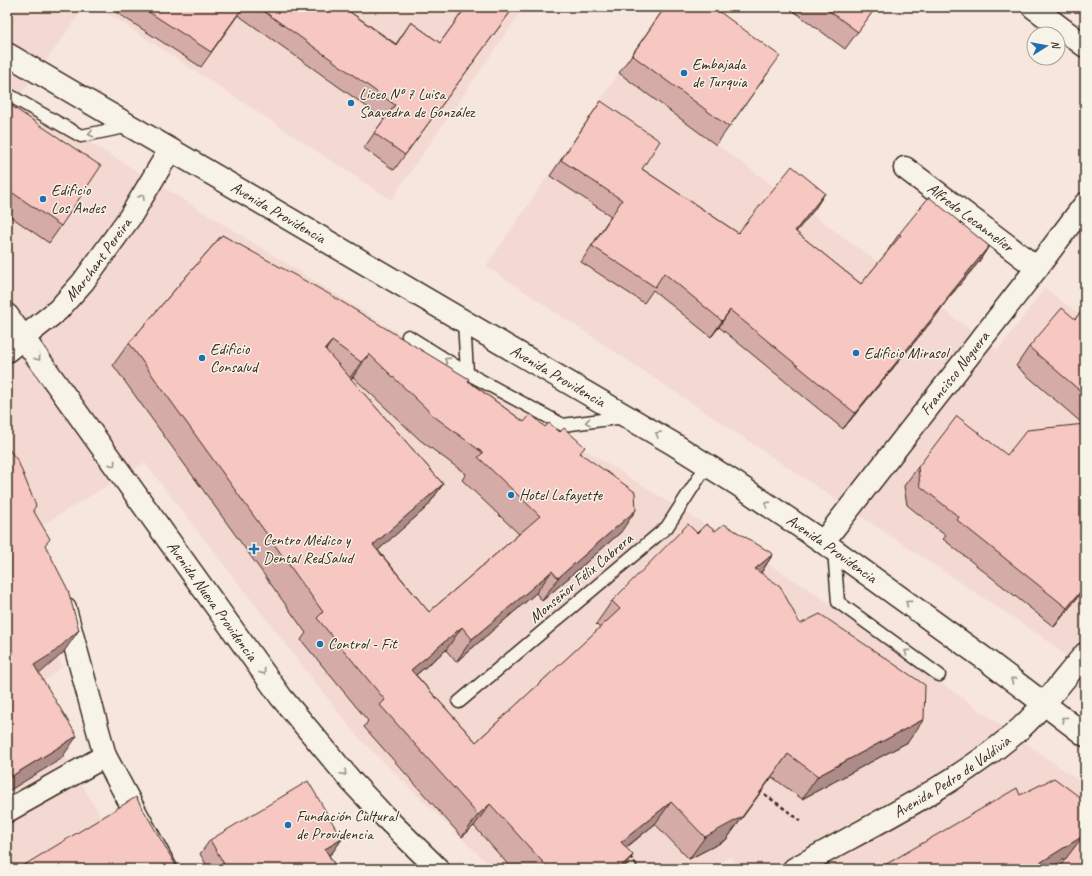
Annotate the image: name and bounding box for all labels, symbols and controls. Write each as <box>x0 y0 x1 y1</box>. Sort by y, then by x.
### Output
north arrow <box>1026 26 1066 66</box>
text: N <box>1048 39 1064 51</box>
place label: Embajada de Turquia <box>692 54 748 92</box>
marker: Embajada de Turquia <box>679 68 689 78</box>
place label: Liceo Nº 7 Luisa Saavedra de González <box>359 84 476 122</box>
marker: Liceo Nº 7 Luisa Saavedra de González <box>346 98 356 108</box>
one-way arrow <box>88 130 95 138</box>
street label: Avenida Providencia <box>227 177 330 249</box>
street label: Alfredo Lecannelier <box>923 178 1019 257</box>
place label: Edificio Los Andes <box>51 180 107 218</box>
marker: Edificio Los Andes <box>38 194 48 204</box>
one-way arrow <box>137 194 145 201</box>
street label: Marchant Pereira <box>61 213 137 305</box>
street label: Francisco Noguera <box>916 326 994 419</box>
place label: Edificio Consalud <box>210 339 260 377</box>
street label: Avenida Providencia <box>507 341 610 412</box>
place label: Edificio Mirasol <box>864 343 951 363</box>
marker: Edificio Mirasol <box>851 348 861 358</box>
marker: Edificio Consalud <box>197 353 207 363</box>
one-way arrow <box>33 354 41 361</box>
one-way arrow <box>444 357 451 365</box>
one-way arrow <box>585 417 591 426</box>
one-way arrow <box>655 432 662 439</box>
one-way arrow <box>108 459 115 466</box>
place label: Hotel Lafayette <box>519 485 604 505</box>
marker: Hotel Lafayette <box>506 490 516 500</box>
one-way arrow <box>764 501 771 509</box>
street label: Avenida Providencia <box>782 510 882 589</box>
street label: Monseñor Félix Cabrera <box>525 528 638 627</box>
place label: Centro Médico y Dental RedSalud <box>263 530 355 568</box>
street label: Avenida Nueva Providencia <box>162 537 263 666</box>
marker: Centro Médico y Dental RedSalud <box>248 543 260 555</box>
one-way arrow <box>905 601 912 608</box>
place label: Control - Fit <box>328 634 398 654</box>
marker: Control - Fit <box>315 639 325 649</box>
one-way arrow <box>904 649 911 657</box>
one-way arrow <box>258 667 265 674</box>
one-way arrow <box>1010 678 1017 685</box>
one-way arrow <box>1062 717 1069 724</box>
street label: Avenida Pedro de Valdivia <box>890 730 1015 822</box>
one-way arrow <box>340 768 347 775</box>
place label: Fundación Cultural de Providencia <box>296 806 400 844</box>
marker: Fundación Cultural de Providencia <box>283 820 293 830</box>

